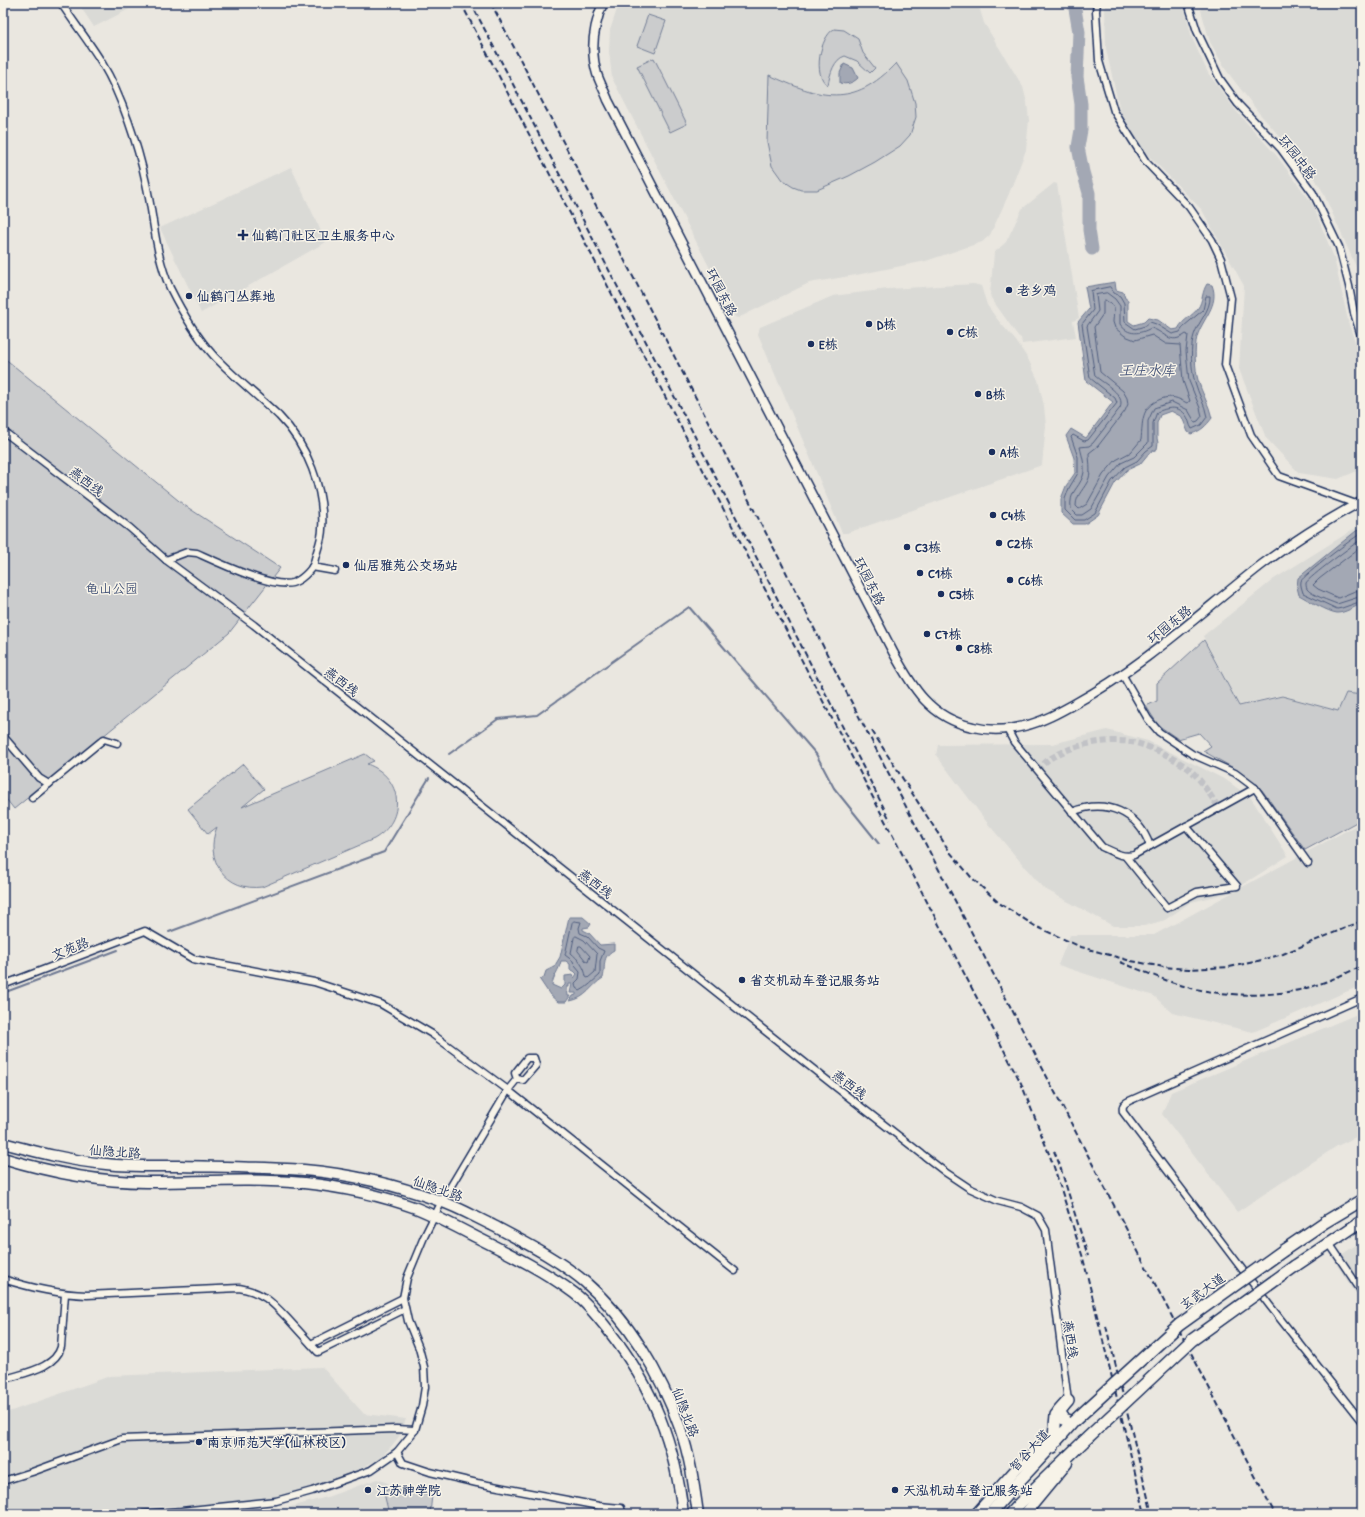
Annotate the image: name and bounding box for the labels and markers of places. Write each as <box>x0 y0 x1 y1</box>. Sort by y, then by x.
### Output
place label: 仙鹤门社区卫生服务中心 <box>252 226 395 244</box>
marker: 仙鹤门社区卫生服务中心 <box>237 229 249 241</box>
place label: 老乡鸡 <box>1017 281 1056 299</box>
marker: 老乡鸡 <box>1004 285 1014 295</box>
place label: 仙鹤门丛葬地 <box>197 287 275 305</box>
marker: 仙鹤门丛葬地 <box>184 291 194 301</box>
place label: D栋 <box>877 315 896 333</box>
marker: D栋 <box>864 319 874 329</box>
place label: C栋 <box>958 323 978 341</box>
marker: C栋 <box>945 327 955 337</box>
place label: E栋 <box>819 335 838 353</box>
marker: E栋 <box>806 339 816 349</box>
place label: B栋 <box>986 385 1006 403</box>
marker: B栋 <box>973 389 983 399</box>
place label: A栋 <box>1000 443 1019 461</box>
marker: A栋 <box>987 447 997 457</box>
place label: C4栋 <box>1001 506 1026 524</box>
marker: C4栋 <box>988 510 998 520</box>
place label: C2栋 <box>1007 534 1033 552</box>
place label: C3栋 <box>915 538 941 556</box>
marker: C2栋 <box>994 538 1004 548</box>
marker: C3栋 <box>902 542 912 552</box>
place label: 仙居雅苑公交场站 <box>354 556 458 574</box>
marker: 仙居雅苑公交场站 <box>341 560 351 570</box>
place label: C1栋 <box>928 564 953 582</box>
marker: C1栋 <box>915 568 925 578</box>
place label: C6栋 <box>1018 571 1043 589</box>
marker: C6栋 <box>1005 575 1015 585</box>
place label: C5栋 <box>949 585 975 603</box>
marker: C5栋 <box>936 589 946 599</box>
place label: C7栋 <box>935 625 962 643</box>
marker: C7栋 <box>922 629 932 639</box>
place label: C8栋 <box>967 639 993 657</box>
marker: C8栋 <box>954 643 964 653</box>
place label: 省交机动车登记服务站 <box>750 971 880 989</box>
marker: 省交机动车登记服务站 <box>737 975 747 985</box>
place label: 南京师范大学(仙林校区) <box>207 1433 346 1451</box>
marker: 南京师范大学(仙林校区) <box>194 1437 204 1447</box>
place label: 江苏神学院 <box>376 1481 441 1499</box>
place label: 天泓机动车登记服务站 <box>903 1481 1033 1499</box>
marker: 江苏神学院 <box>363 1485 373 1495</box>
marker: 天泓机动车登记服务站 <box>890 1485 900 1495</box>

